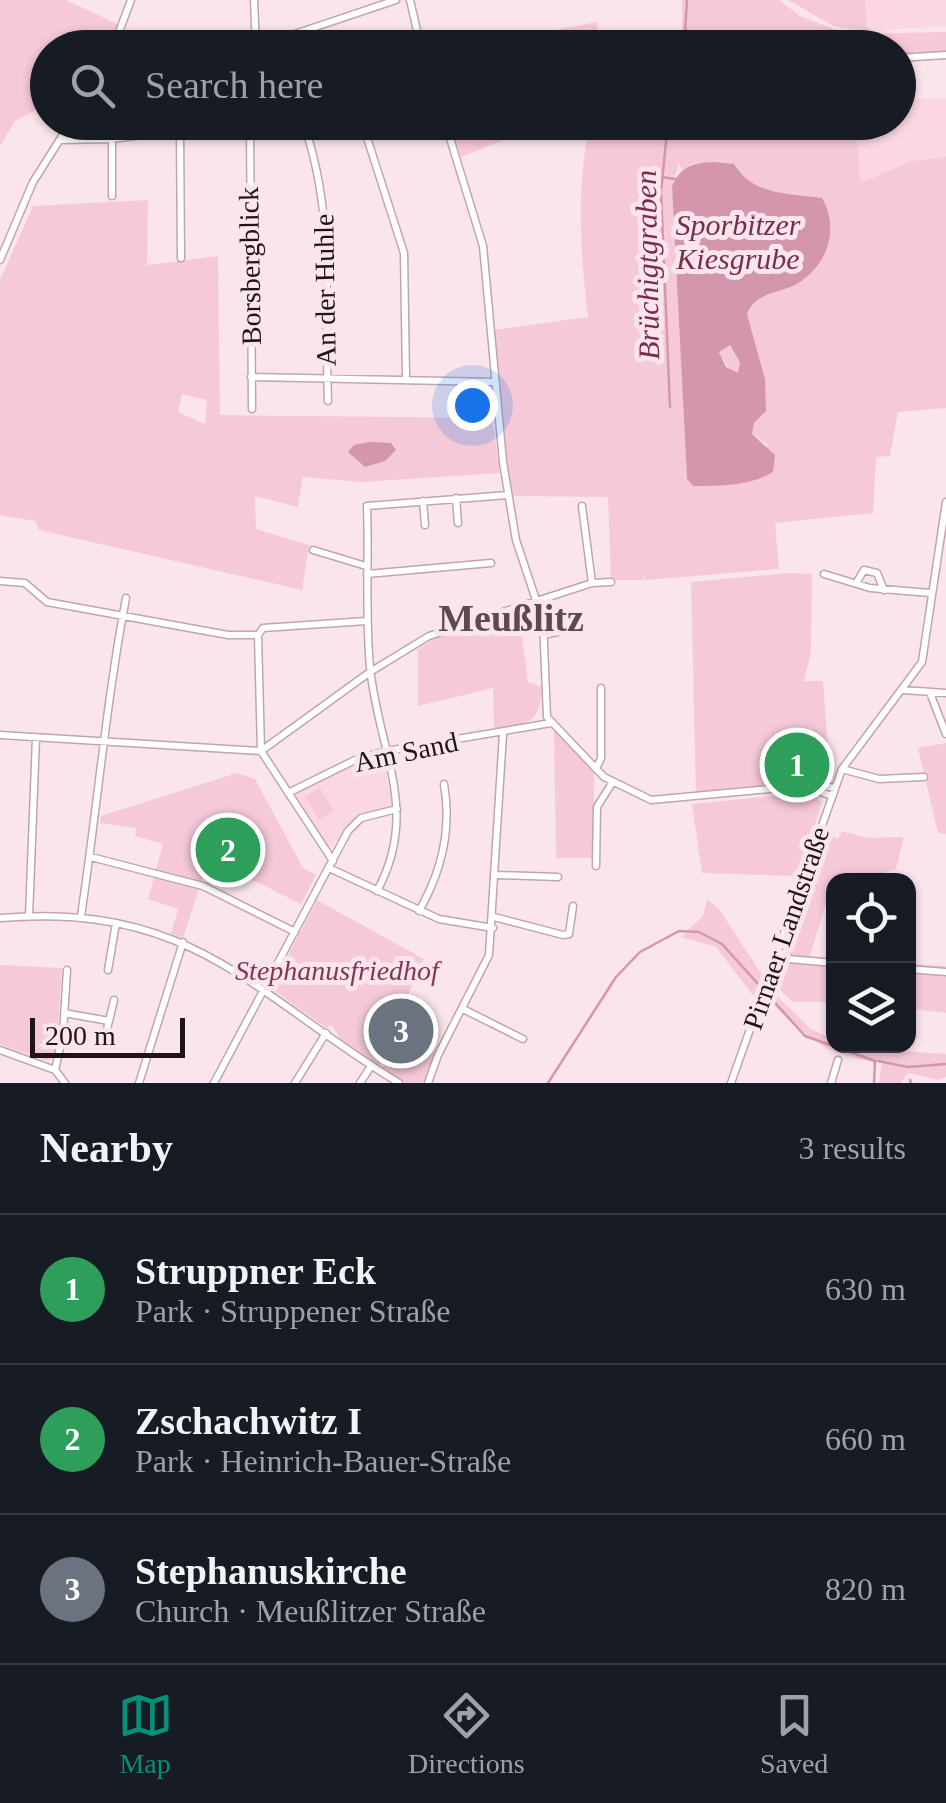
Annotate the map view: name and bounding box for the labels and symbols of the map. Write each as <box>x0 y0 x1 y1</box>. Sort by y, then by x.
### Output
water label: Brüchigtgraben <box>629 170 665 360</box>
street label: Borsbergblick <box>233 187 267 345</box>
water label: Sporbitzer Kiesgrube <box>675 208 801 275</box>
street label: An der Huhle <box>308 214 342 366</box>
your location <box>447 380 498 431</box>
district label: Meußlitz <box>438 597 584 639</box>
street label: Am Sand <box>351 726 461 778</box>
pin: 1 <box>764 728 830 802</box>
pin: 2 <box>196 812 260 888</box>
street label: Pirnaer Landstraße <box>737 823 835 1033</box>
park label: Stephanusfriedhof <box>235 955 442 986</box>
pin: 3 <box>368 994 434 1068</box>
scale bar <box>30 1013 185 1058</box>

